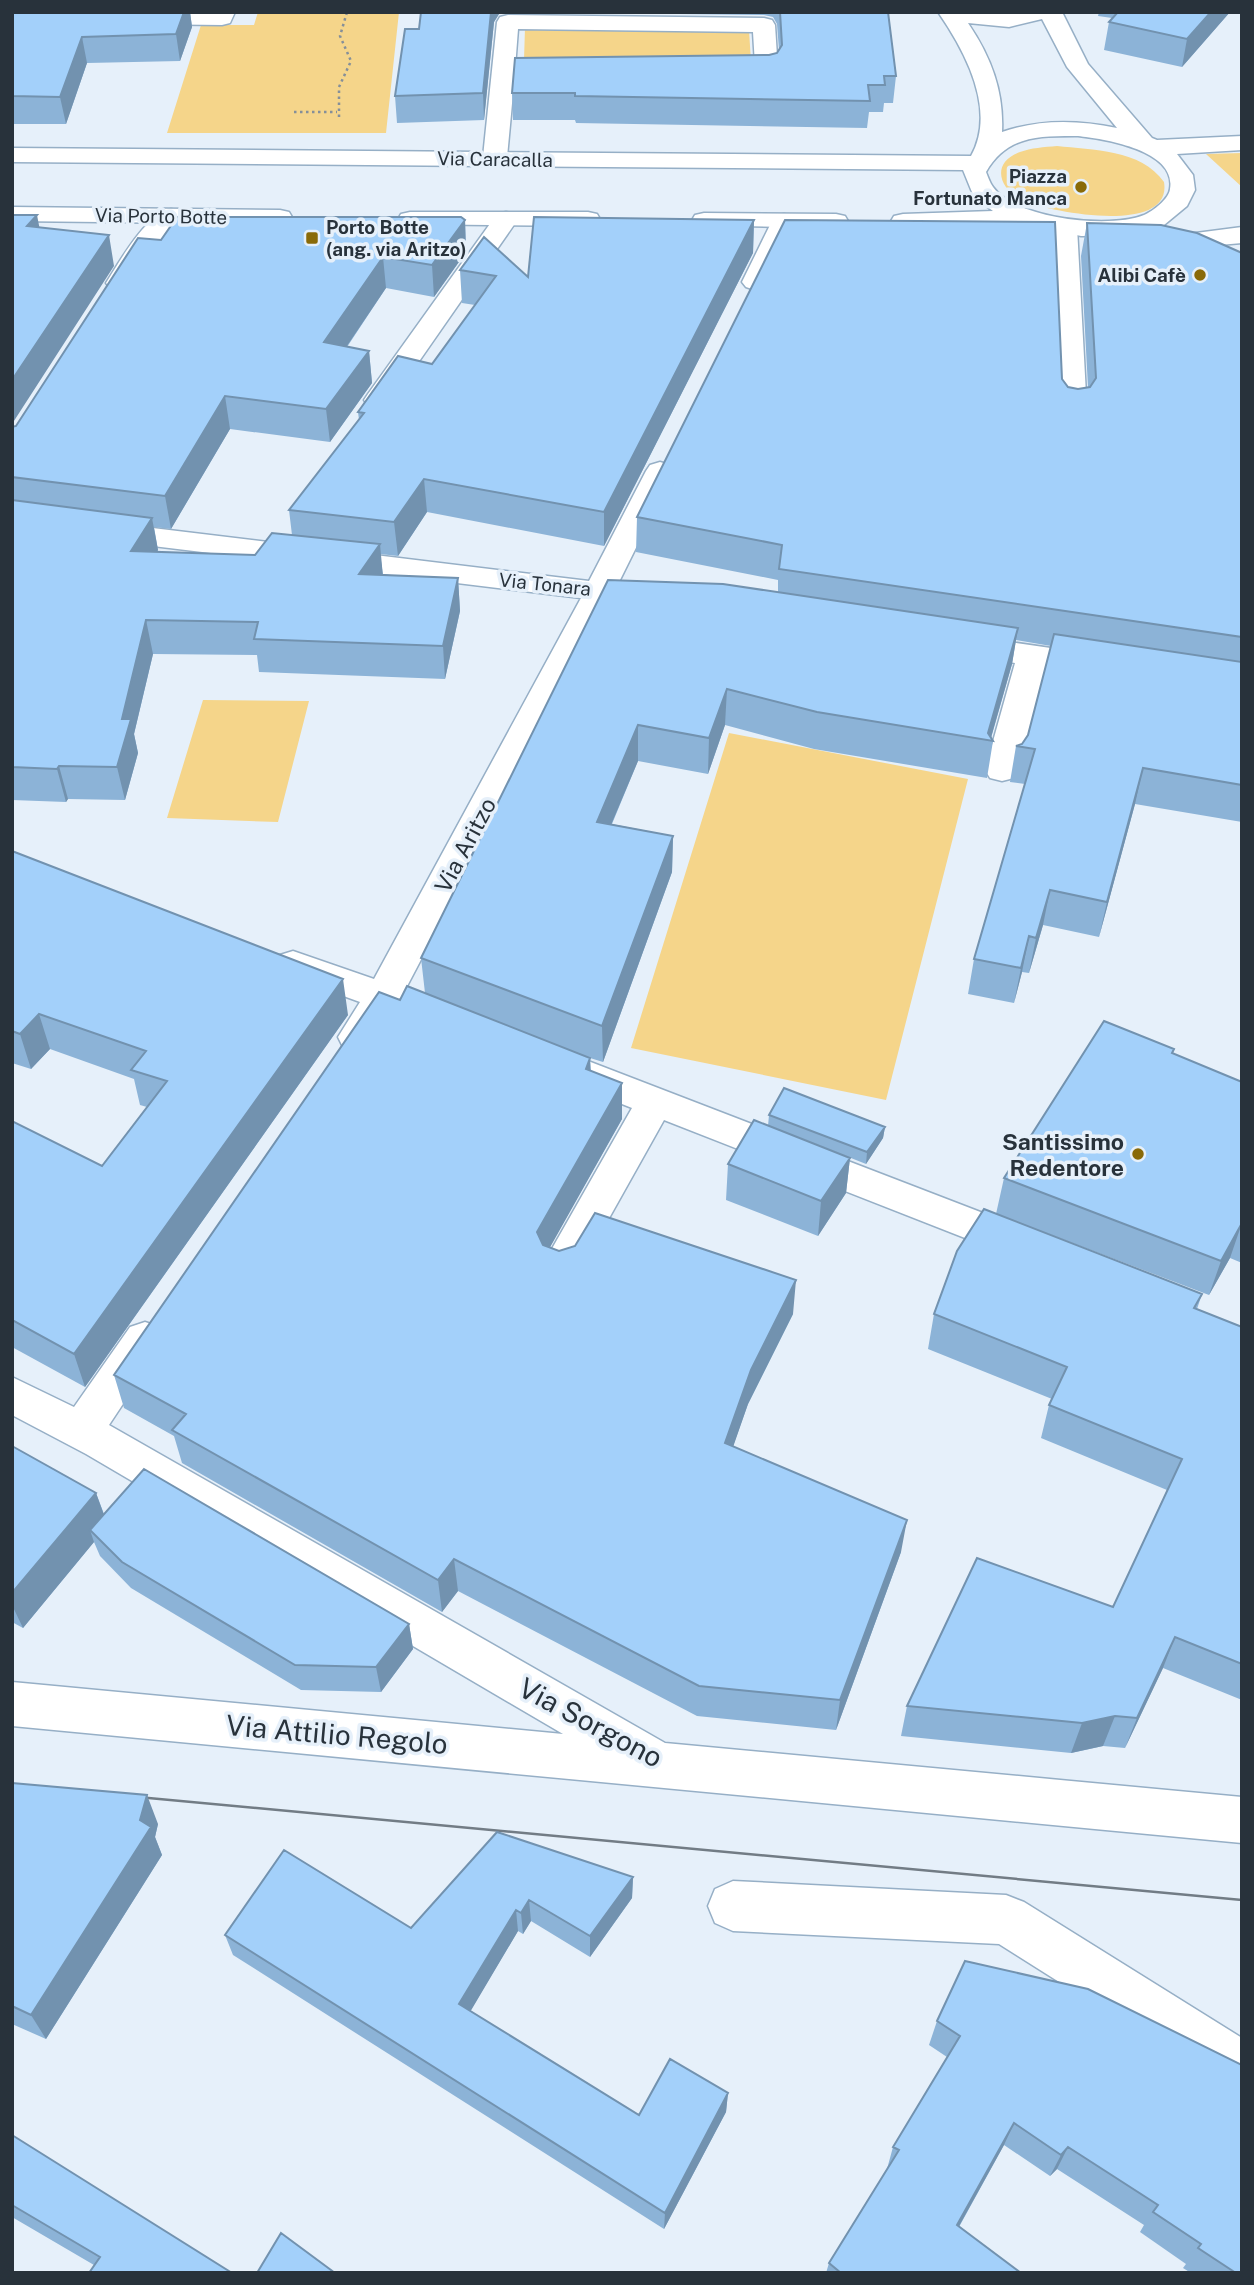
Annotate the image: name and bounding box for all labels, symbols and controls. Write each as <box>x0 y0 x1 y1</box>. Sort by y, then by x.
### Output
street label: Via Caracalla <box>437 147 553 171</box>
place label: Piazza Fortunato Manca <box>913 165 1067 209</box>
marker: Piazza Fortunato Manca <box>1073 179 1089 195</box>
street label: Via Porto Botte <box>95 204 227 228</box>
place label: Porto Botte (ang. via Aritzo) <box>326 216 467 260</box>
marker: Porto Botte (ang. via Aritzo) <box>304 230 320 246</box>
place label: Alibi Cafè <box>1098 264 1186 286</box>
marker: Alibi Cafè <box>1192 267 1208 283</box>
street label: Via Tonara <box>498 568 592 600</box>
street label: Via Aritzo <box>429 793 501 897</box>
place label: Santissimo Redentore <box>1002 1128 1124 1181</box>
marker: Santissimo Redentore <box>1130 1146 1146 1162</box>
street label: Via Sorgono <box>514 1670 668 1774</box>
street label: Via Attilio Regolo <box>225 1708 449 1760</box>

